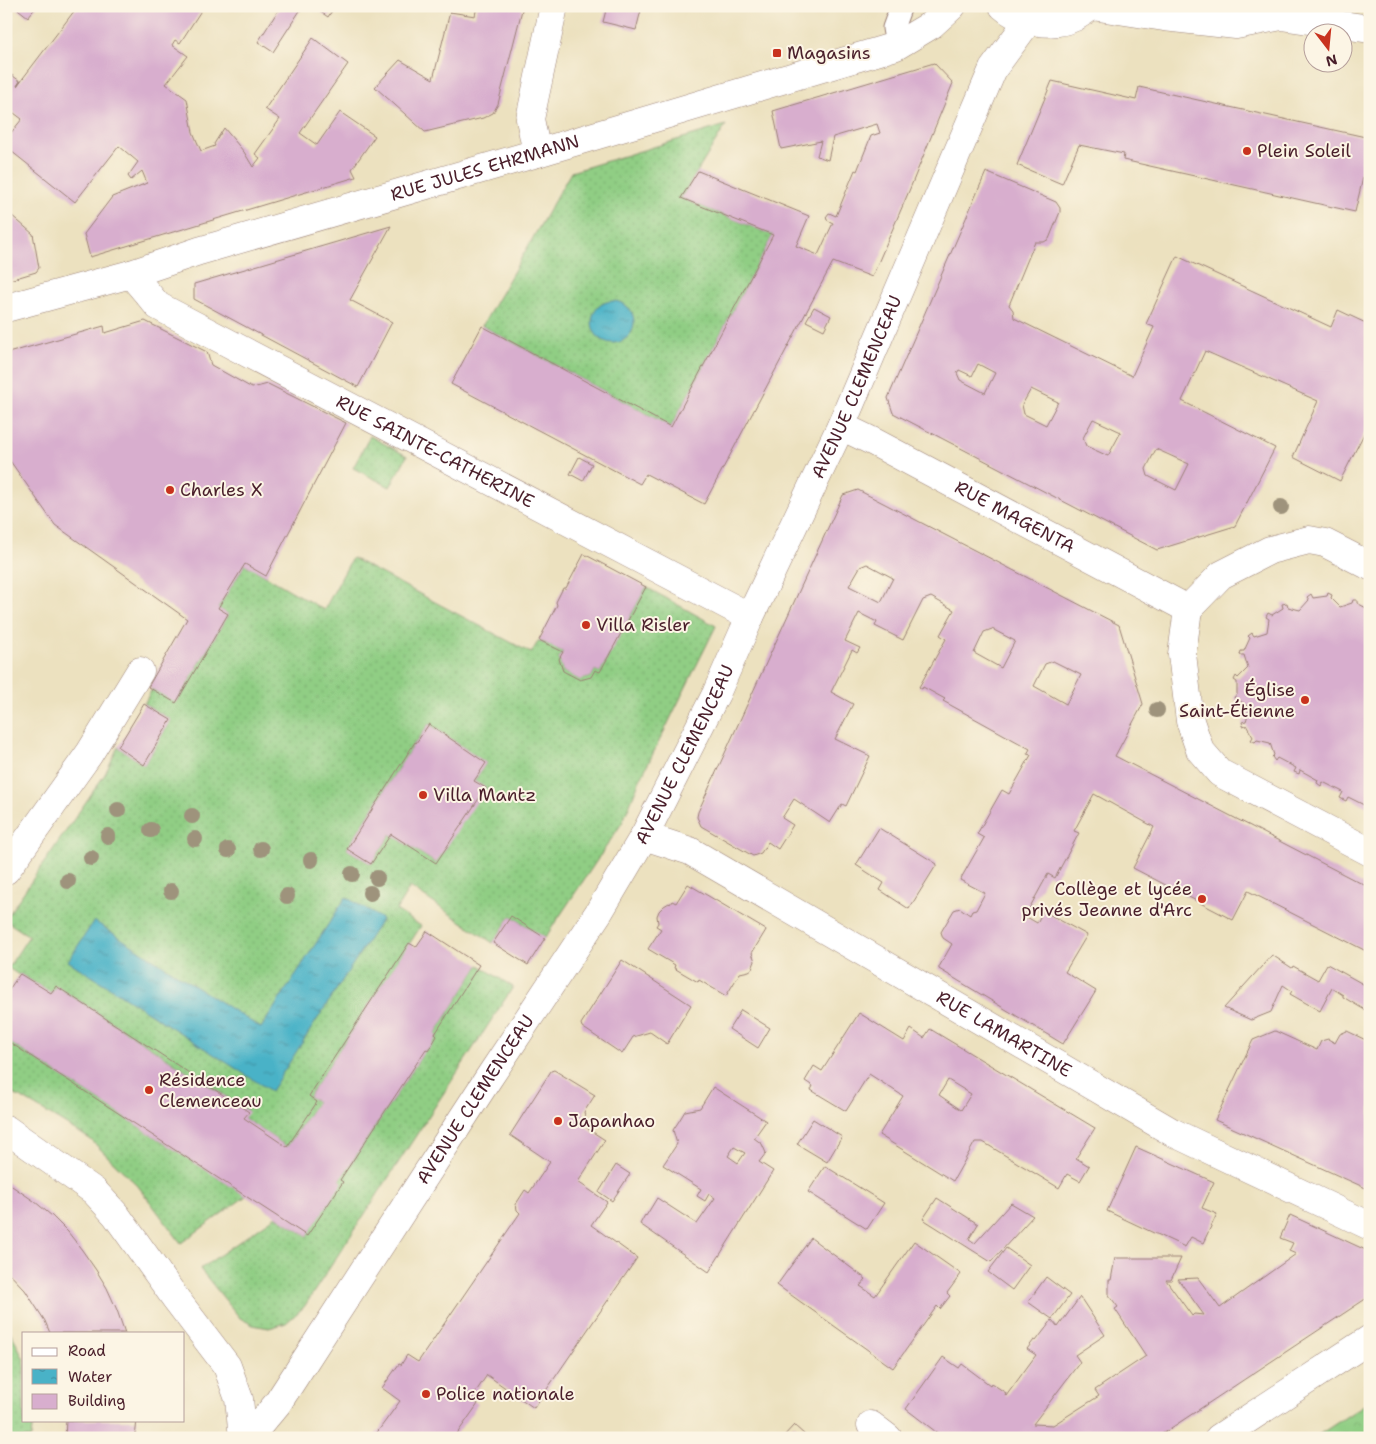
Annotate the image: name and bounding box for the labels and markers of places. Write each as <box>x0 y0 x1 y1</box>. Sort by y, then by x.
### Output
place label: Magasins <box>787 41 871 65</box>
marker: Magasins <box>771 47 783 59</box>
place label: Plein Soleil <box>1257 139 1351 163</box>
marker: Plein Soleil <box>1241 145 1253 157</box>
place label: Charles X <box>180 478 263 502</box>
marker: Charles X <box>164 484 176 496</box>
place label: Villa Risler <box>596 613 691 637</box>
marker: Villa Risler <box>580 619 592 631</box>
place label: Église Saint-Étienne <box>1179 678 1295 723</box>
marker: Église Saint-Étienne <box>1299 694 1311 706</box>
place label: Villa Mantz <box>433 783 536 807</box>
marker: Villa Mantz <box>417 789 429 801</box>
place label: Collège et lycée privés Jeanne d'Arc <box>1022 877 1192 922</box>
marker: Collège et lycée privés Jeanne d'Arc <box>1196 893 1208 905</box>
place label: Résidence Clemenceau <box>159 1068 262 1113</box>
marker: Résidence Clemenceau <box>143 1084 155 1096</box>
place label: Japanhao <box>568 1109 655 1133</box>
marker: Japanhao <box>552 1115 564 1127</box>
place label: Police nationale <box>436 1382 575 1406</box>
marker: Police nationale <box>420 1388 432 1400</box>

